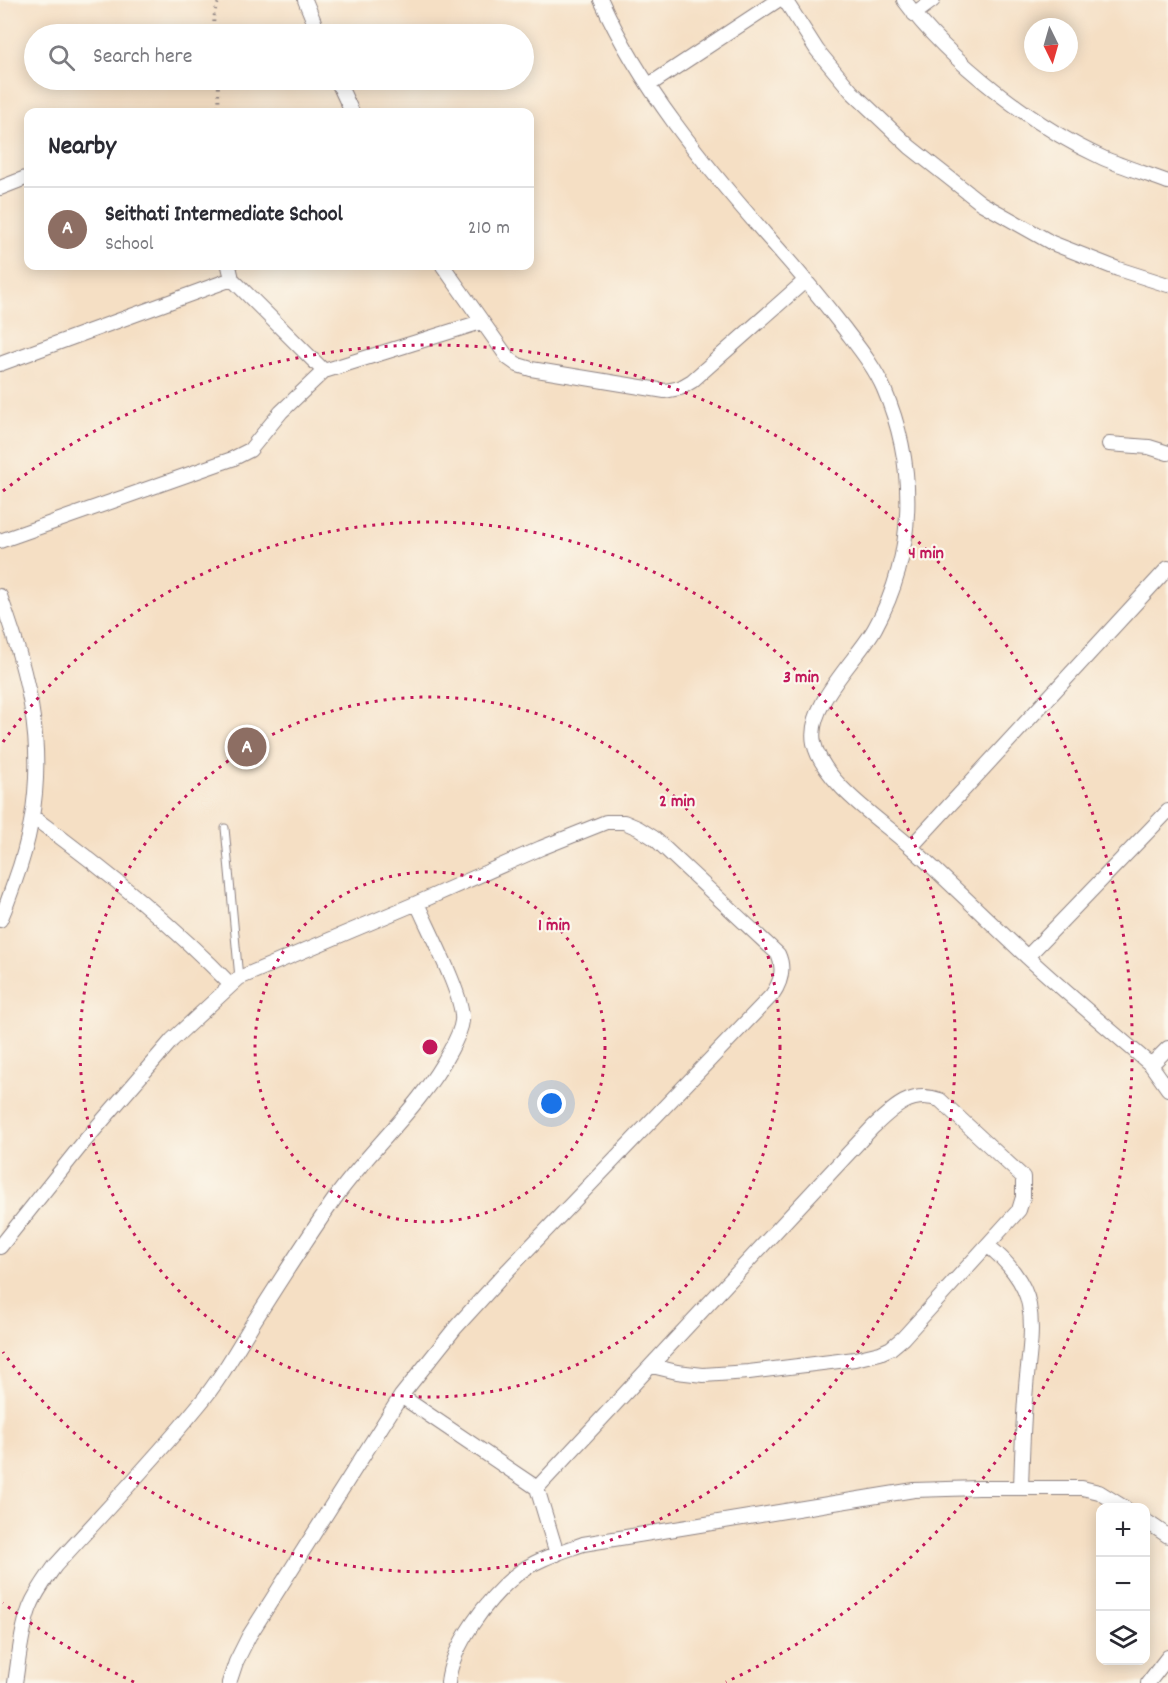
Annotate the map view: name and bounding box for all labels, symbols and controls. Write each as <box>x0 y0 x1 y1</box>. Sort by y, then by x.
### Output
north arrow <box>1024 18 1078 72</box>
search box <box>24 24 534 90</box>
icon: search <box>45 41 78 74</box>
text: Search here <box>93 42 192 73</box>
text: Nearby <box>48 129 116 166</box>
text: Seithati Intermediate School <box>105 200 343 231</box>
text: A <box>62 215 73 243</box>
text: 210 m <box>468 215 510 243</box>
text: School <box>105 231 154 259</box>
text: 4 min <box>908 542 944 567</box>
text: 3 min <box>783 666 819 691</box>
pin: A <box>228 724 266 770</box>
text: 2 min <box>659 790 695 815</box>
text: 1 min <box>538 914 570 939</box>
centre of rings <box>420 1037 440 1057</box>
your location <box>537 1089 566 1118</box>
map controls <box>1096 1503 1150 1665</box>
button: + <box>1096 1503 1150 1557</box>
button: − <box>1096 1557 1150 1611</box>
button: layers <box>1096 1611 1150 1665</box>

